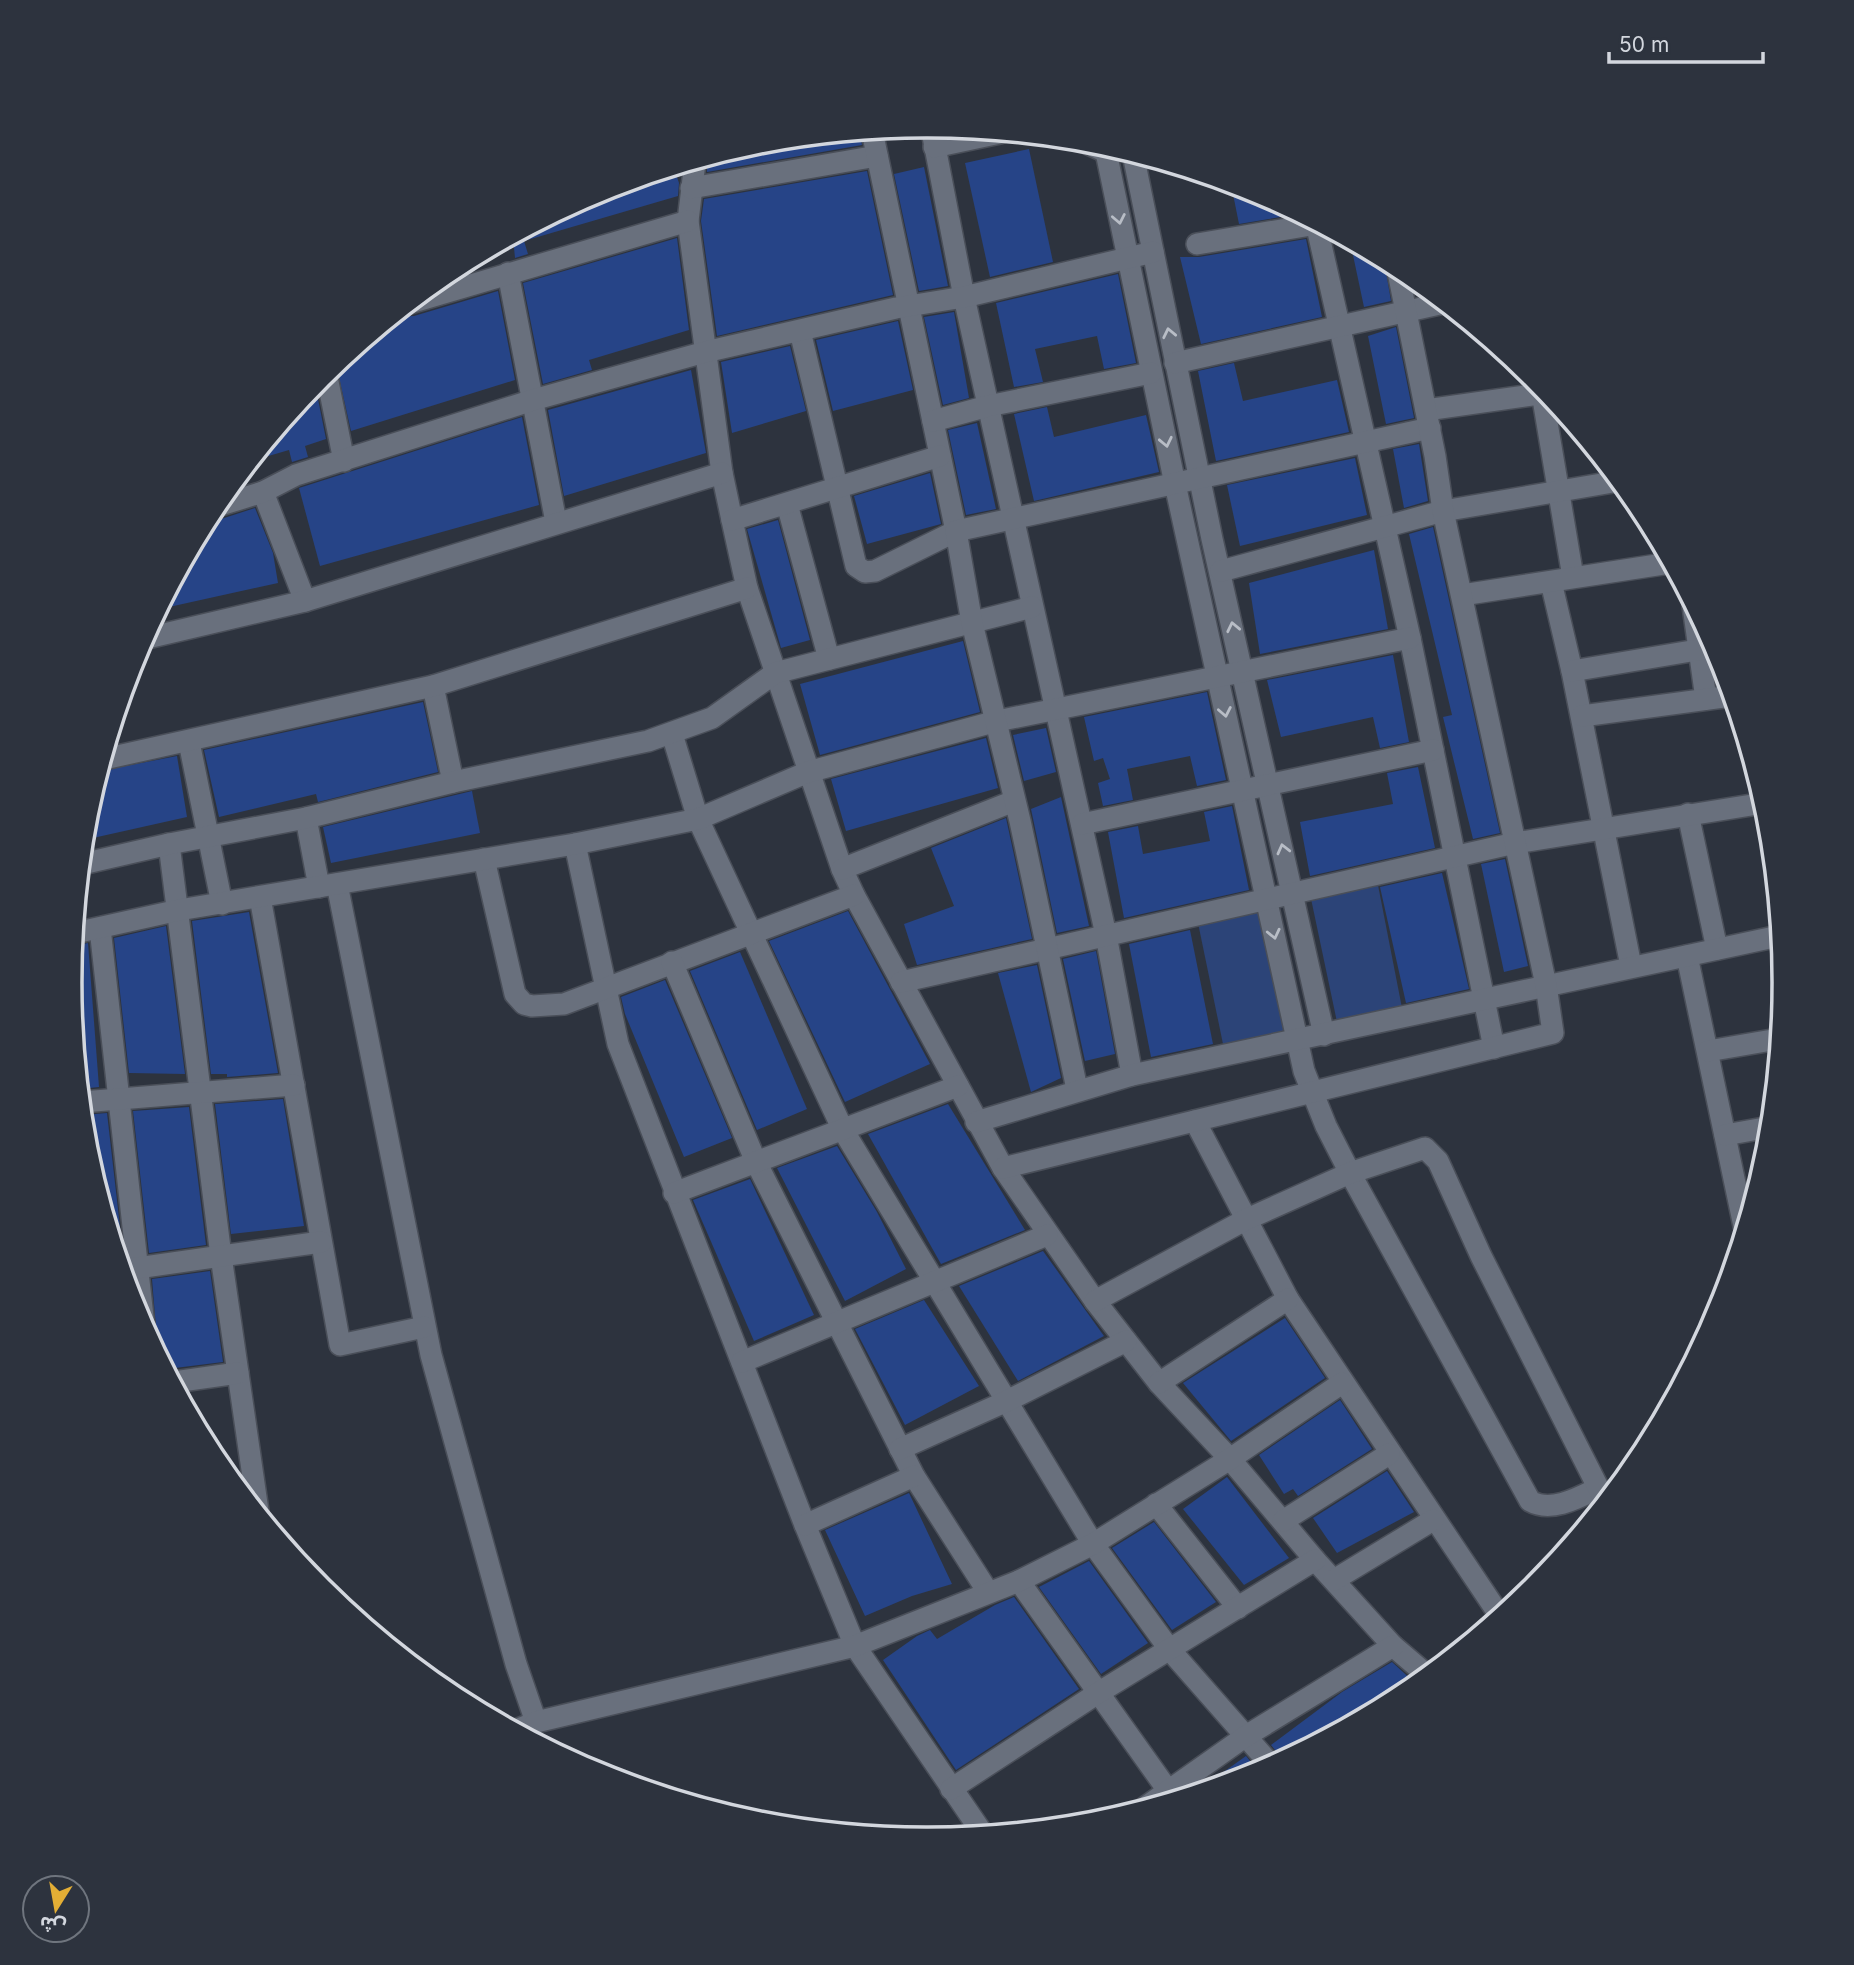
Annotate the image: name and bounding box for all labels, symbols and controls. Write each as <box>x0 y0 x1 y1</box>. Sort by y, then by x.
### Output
scale bar <box>1609 21 1763 65</box>
text: 50 m <box>1619 32 1669 57</box>
one-way arrow <box>1111 213 1126 225</box>
one-way arrow <box>1163 327 1178 339</box>
one-way arrow <box>1158 436 1172 448</box>
one-way arrow <box>1226 621 1241 633</box>
one-way arrow <box>1216 706 1231 718</box>
one-way arrow <box>1277 843 1291 855</box>
one-way arrow <box>1266 928 1280 940</box>
north arrow <box>21 1874 91 1944</box>
text: ش <box>38 1911 68 1939</box>

